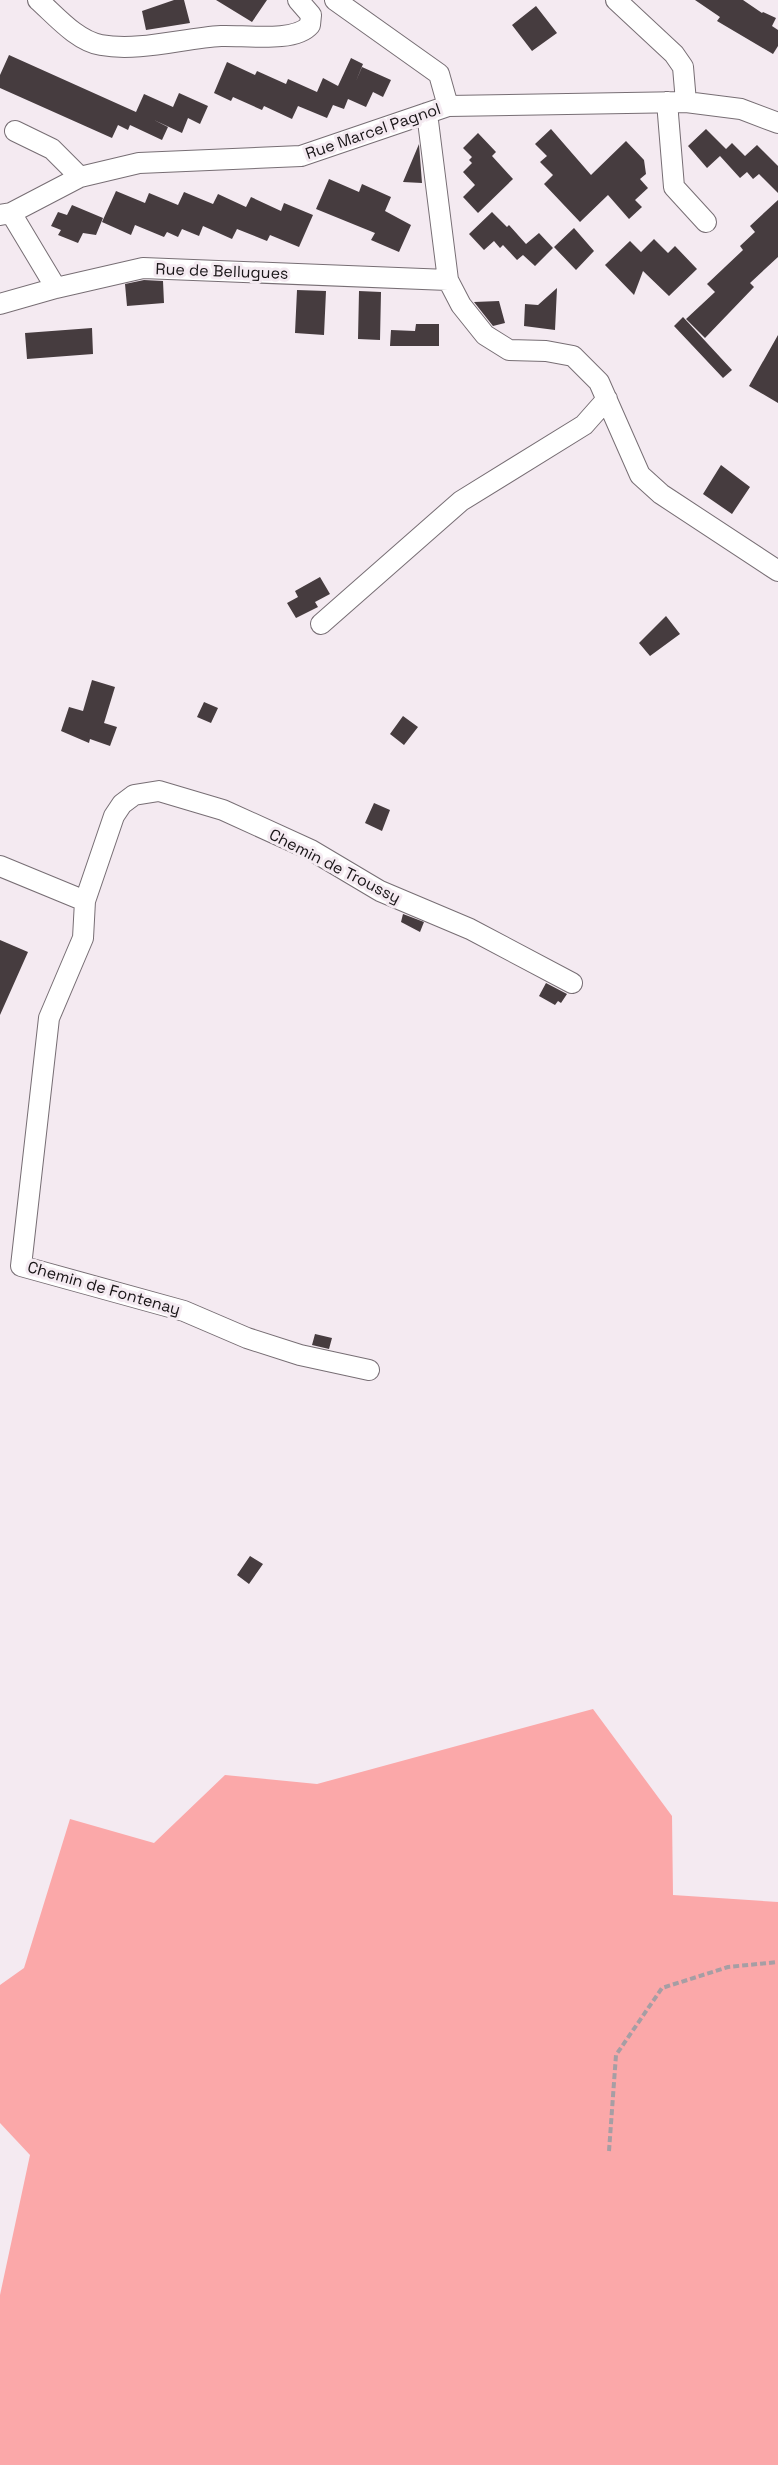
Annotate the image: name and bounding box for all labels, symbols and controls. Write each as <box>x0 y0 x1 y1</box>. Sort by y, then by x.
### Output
street label: Rue Marcel Pagnol <box>303 98 443 164</box>
street label: Rue de Bellugues <box>155 258 289 284</box>
street label: Chemin de Troussy <box>266 824 404 908</box>
street label: Chemin de Fontenay <box>25 1256 183 1320</box>

